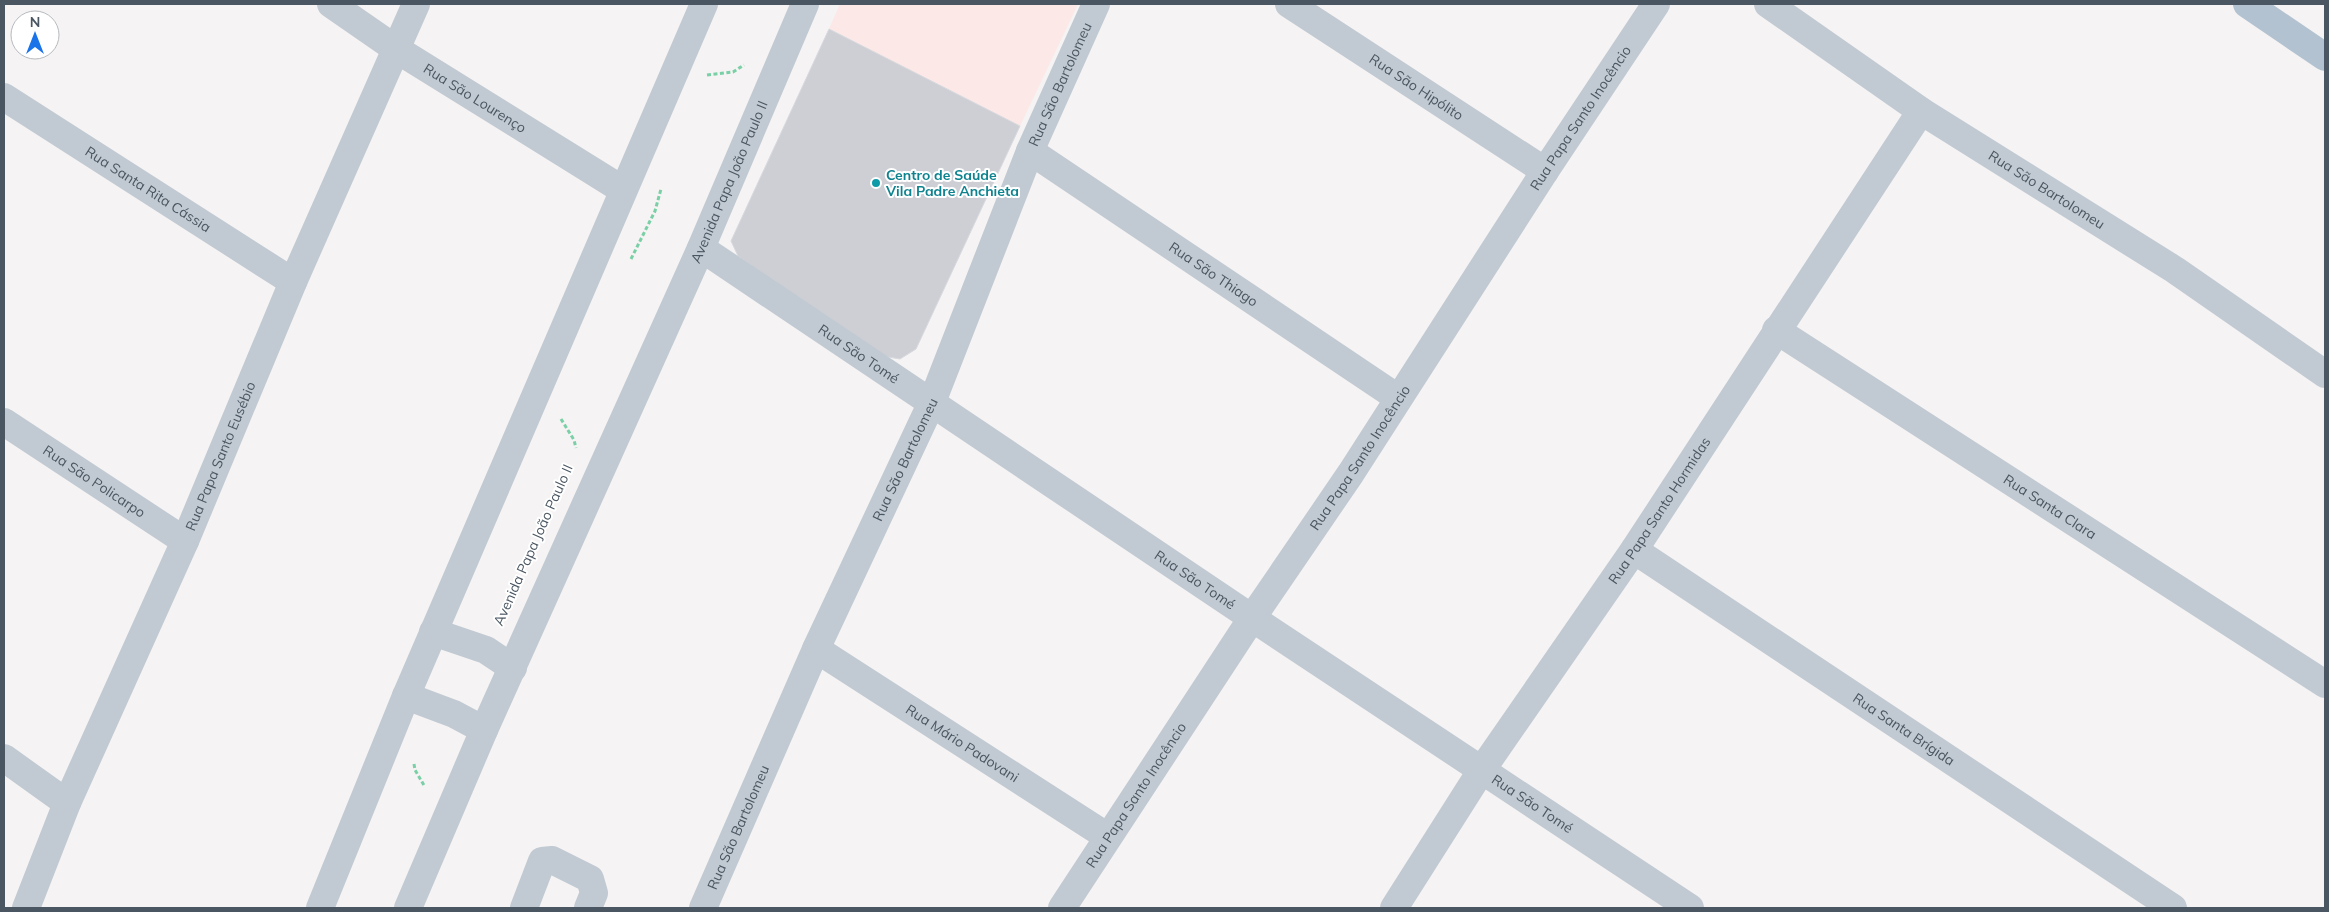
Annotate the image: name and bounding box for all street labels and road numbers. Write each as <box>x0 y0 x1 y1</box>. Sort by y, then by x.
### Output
street label: Rua São Bartolomeu <box>1024 19 1096 149</box>
street label: Rua Papa Santo Inocêncio <box>1526 42 1635 194</box>
street label: Rua São Hipólito <box>1366 50 1467 124</box>
street label: Rua São Lourenço <box>420 59 530 137</box>
street label: Avenida Papa João Paulo II <box>686 98 772 266</box>
street label: Rua Santa Rita Cássia <box>82 142 214 236</box>
street label: Rua São Bartolomeu <box>1985 146 2108 233</box>
street label: Rua São Thiago <box>1166 238 1261 310</box>
street label: Rua São Tomé <box>815 320 903 388</box>
street label: Rua Papa Santo Eusébio <box>181 379 259 533</box>
street label: Rua Papa Santo Inocêncio <box>1306 382 1414 534</box>
street label: Rua São Bartolomeu <box>868 395 942 524</box>
street label: Rua Papa Santo Hormidas <box>1604 434 1714 588</box>
street label: Rua São Policarpo <box>40 441 149 522</box>
street label: Avenida Papa João Paulo II <box>489 462 577 628</box>
street label: Rua Santa Clara <box>2000 470 2100 543</box>
street label: Rua São Tomé <box>1151 546 1239 613</box>
street label: Rua Santa Brígida <box>1849 689 1958 770</box>
street label: Rua Mário Padovani <box>902 700 1022 786</box>
street label: Rua Papa Santo Inocêncio <box>1082 719 1190 871</box>
street label: Rua São Bartolomeu <box>703 762 773 892</box>
street label: Rua São Tomé <box>1488 770 1577 837</box>

